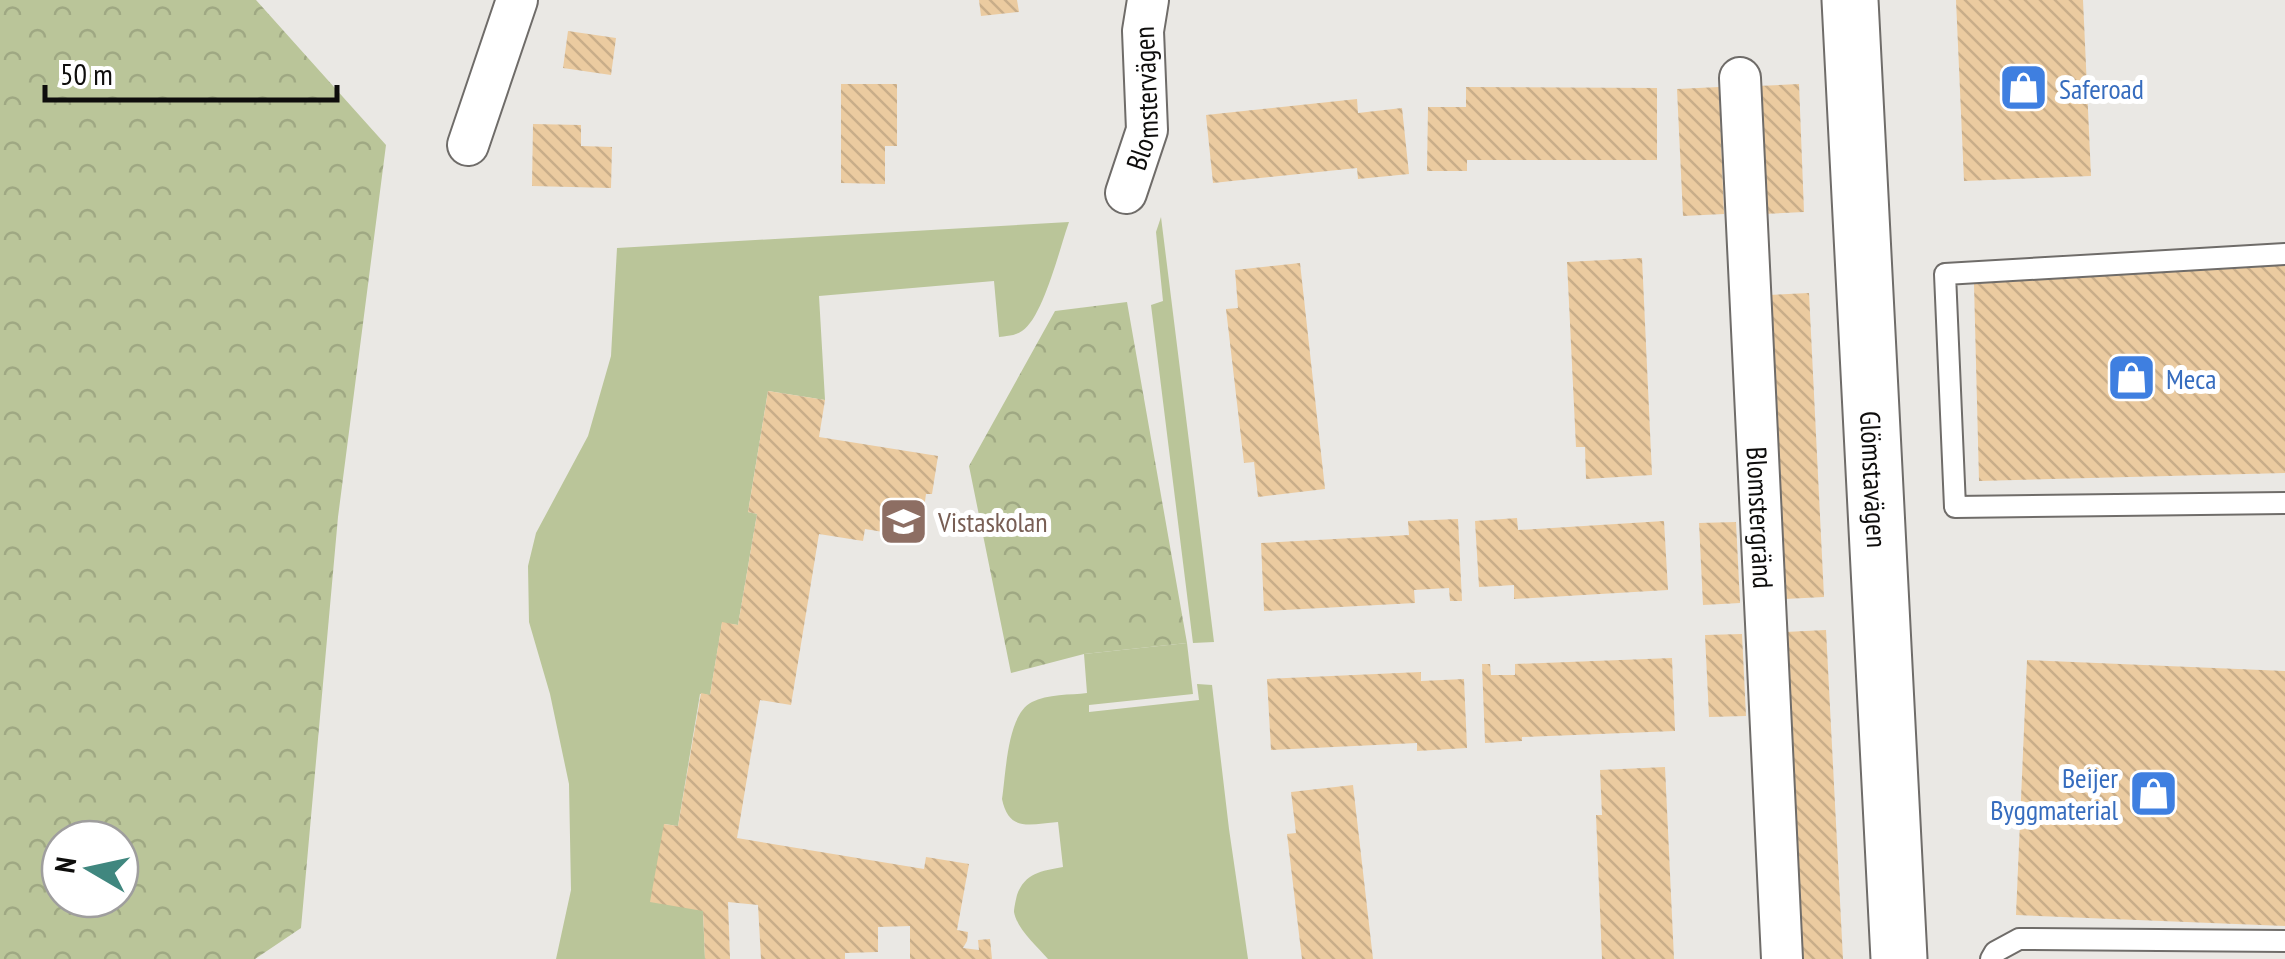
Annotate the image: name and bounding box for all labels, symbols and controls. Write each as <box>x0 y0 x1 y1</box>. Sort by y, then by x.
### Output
street label: Blomstervägen <box>1117 26 1166 174</box>
scale bar <box>45 40 338 102</box>
text: 50 m <box>60 54 113 93</box>
shop icon: Saferoad <box>1998 62 2050 114</box>
place label: Saferoad <box>2059 70 2144 107</box>
shop icon: Meca <box>2105 352 2157 404</box>
place label: Meca <box>2166 360 2216 397</box>
street label: Glömstavägen <box>1853 410 1896 549</box>
street label: Blomstergränd <box>1739 446 1783 589</box>
school or university icon: Vistaskolan <box>877 495 929 547</box>
place label: Vistaskolan <box>937 503 1048 540</box>
place label: Beijer Byggmaterial <box>1990 759 2118 828</box>
shop icon: Beijer Byggmaterial <box>2127 767 2179 819</box>
north arrow <box>40 819 140 919</box>
text: N <box>45 855 84 875</box>

